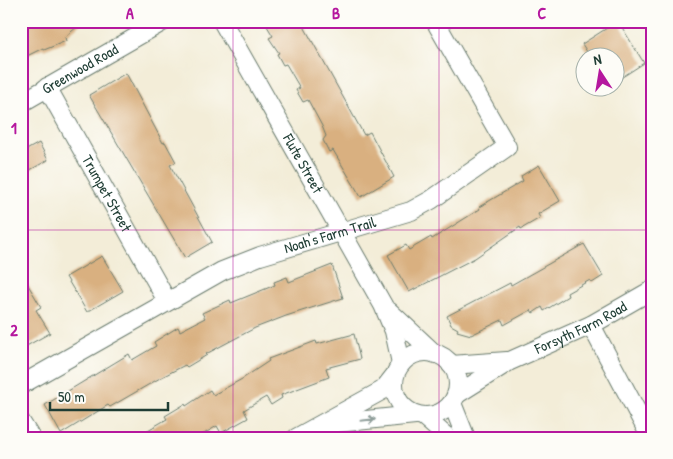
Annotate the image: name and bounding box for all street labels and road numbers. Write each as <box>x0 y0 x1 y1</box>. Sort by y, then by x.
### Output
street label: Greenwood Road <box>38 38 122 99</box>
street label: Flute Street <box>278 129 329 198</box>
street label: Trumpet Street <box>77 151 137 236</box>
street label: Noah's Farm Trail <box>281 211 378 258</box>
street label: Forsyth Farm Road <box>530 296 630 359</box>

